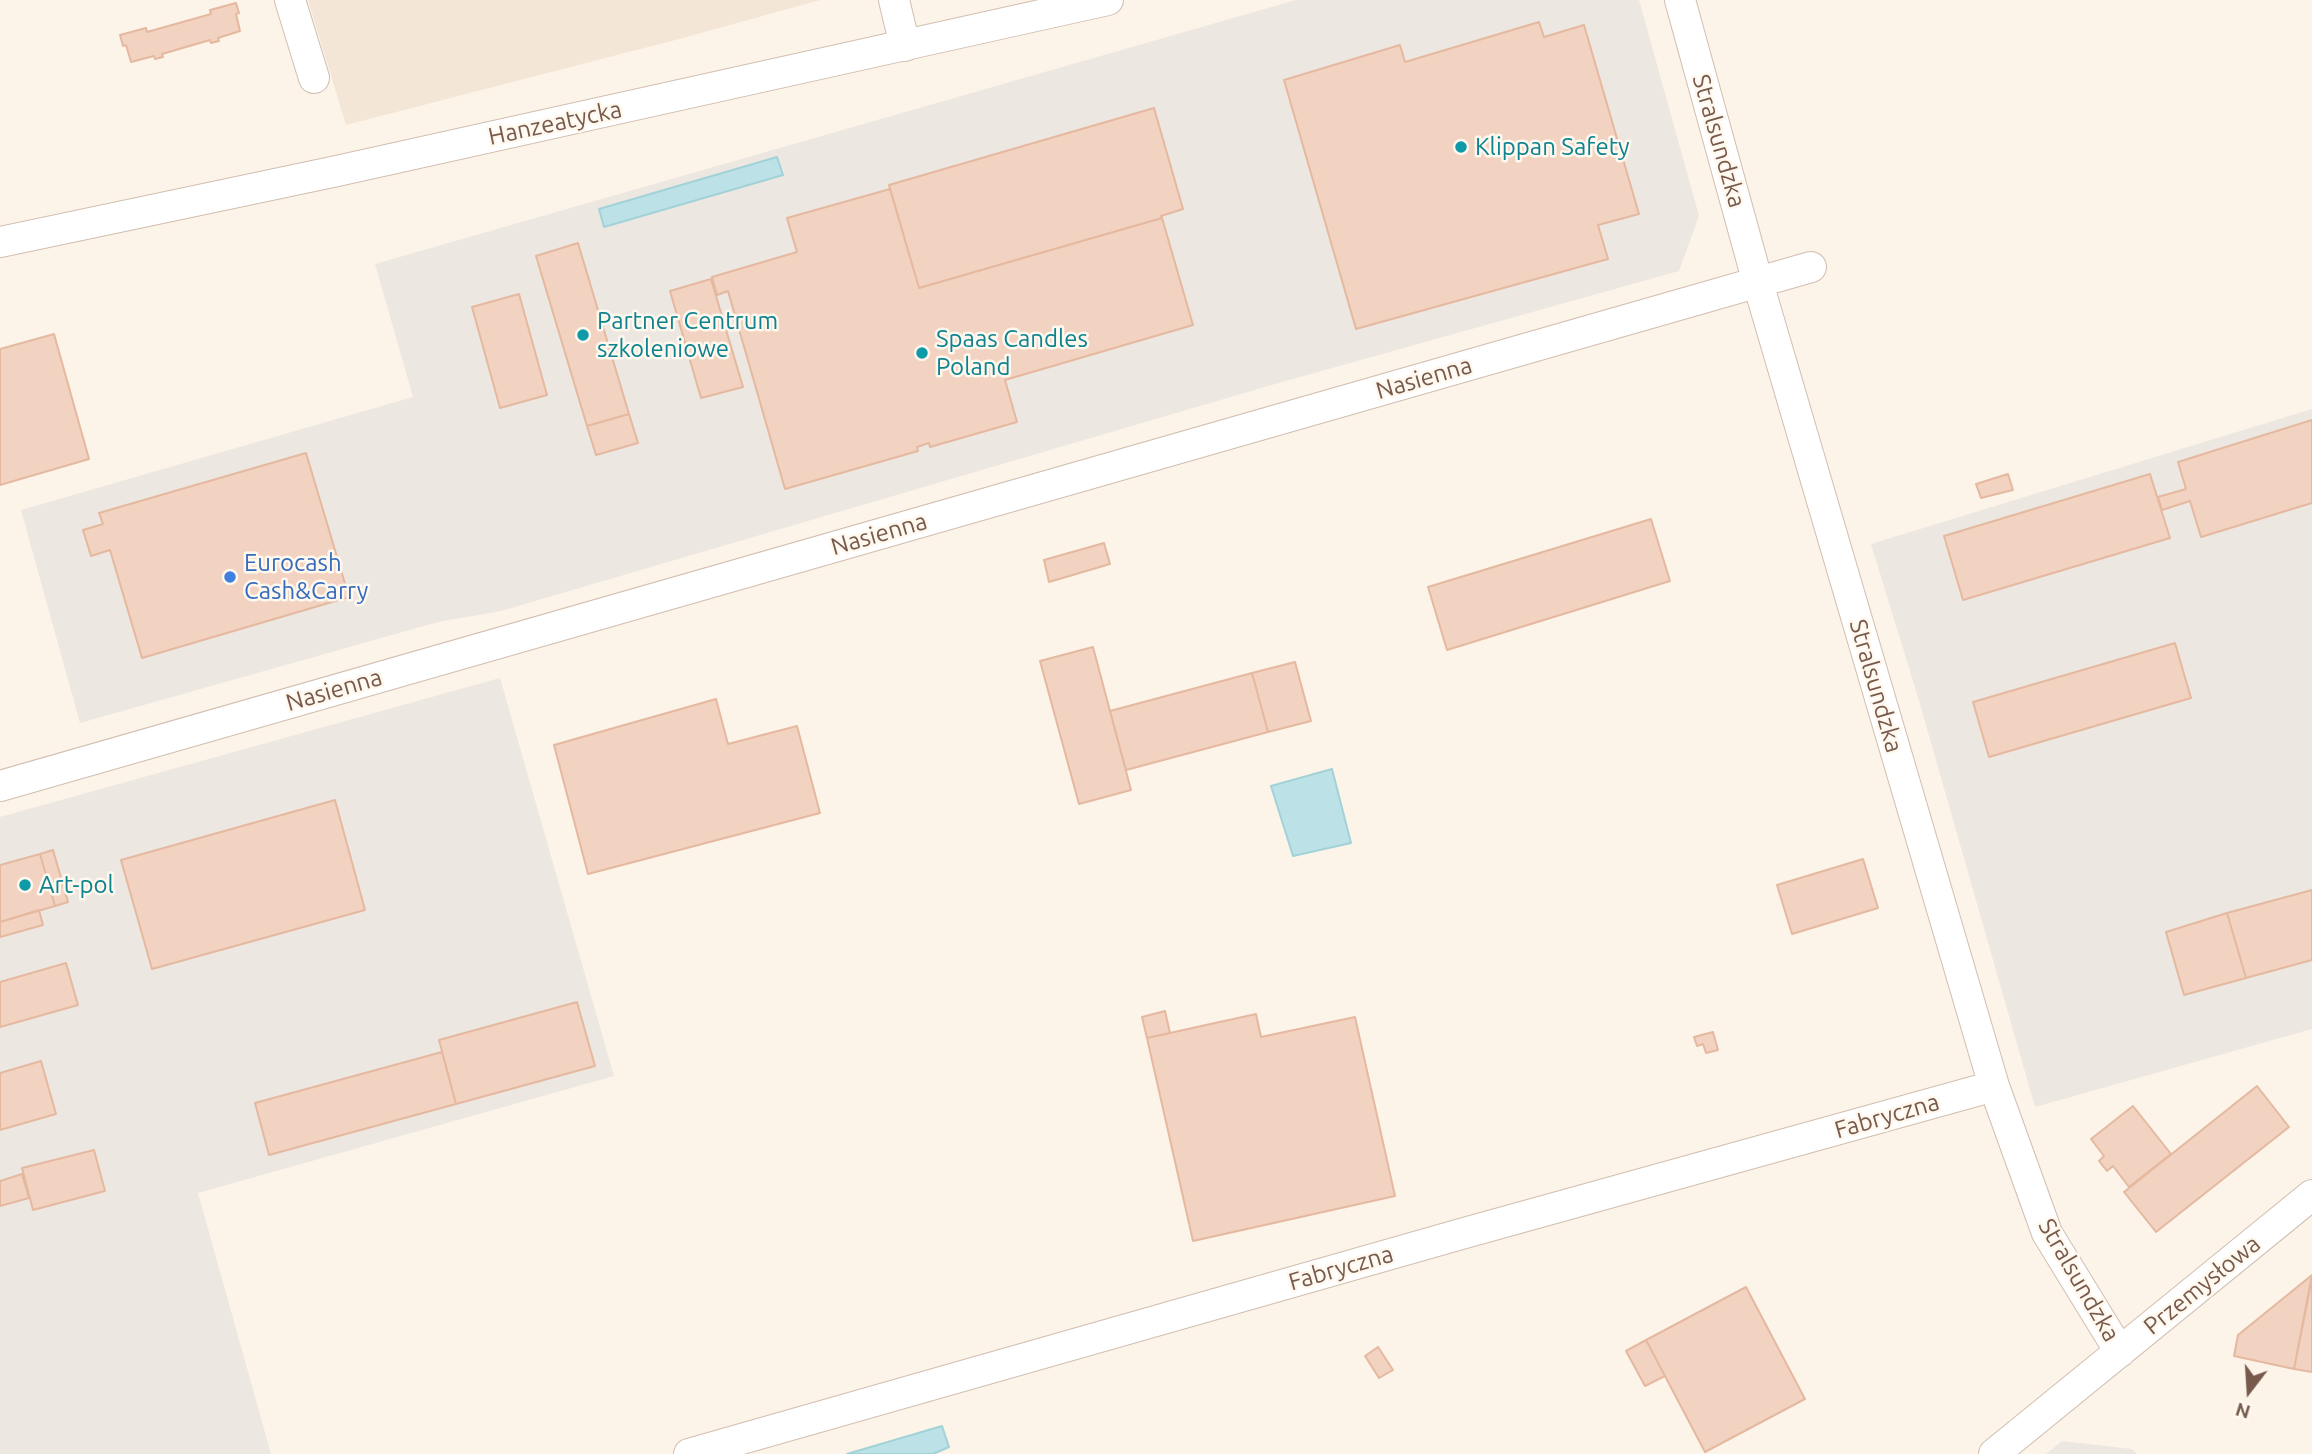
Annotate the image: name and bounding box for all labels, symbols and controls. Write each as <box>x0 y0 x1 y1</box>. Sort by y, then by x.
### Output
street label: Stralsundzka <box>1686 71 1752 211</box>
street label: Hanzeatycka <box>486 95 624 151</box>
place label: Klippan Safety <box>1475 133 1630 161</box>
marker: Klippan Safety <box>1453 139 1469 155</box>
place label: Partner Centrum szkoleniowe <box>597 307 778 363</box>
place label: Spaas Candles Poland <box>936 325 1088 381</box>
marker: Partner Centrum szkoleniowe <box>575 327 591 343</box>
marker: Spaas Candles Poland <box>914 345 930 361</box>
street label: Nasienna <box>1373 351 1475 405</box>
street label: Nasienna <box>828 507 930 561</box>
place label: Eurocash Cash&Carry <box>244 549 368 605</box>
marker: Eurocash Cash&Carry <box>222 569 238 585</box>
street label: Stralsundzka <box>1843 616 1909 756</box>
street label: Nasienna <box>283 663 385 717</box>
place label: Art-pol <box>39 871 114 899</box>
marker: Art-pol <box>17 877 33 893</box>
street label: Fabryczna <box>1831 1087 1943 1145</box>
street label: Stralsundzka <box>2032 1213 2126 1347</box>
street label: Przemysłowa <box>2138 1229 2266 1341</box>
street label: Fabryczna <box>1285 1239 1397 1297</box>
north arrow <box>2214 1356 2284 1426</box>
text: N <box>2233 1398 2253 1424</box>

